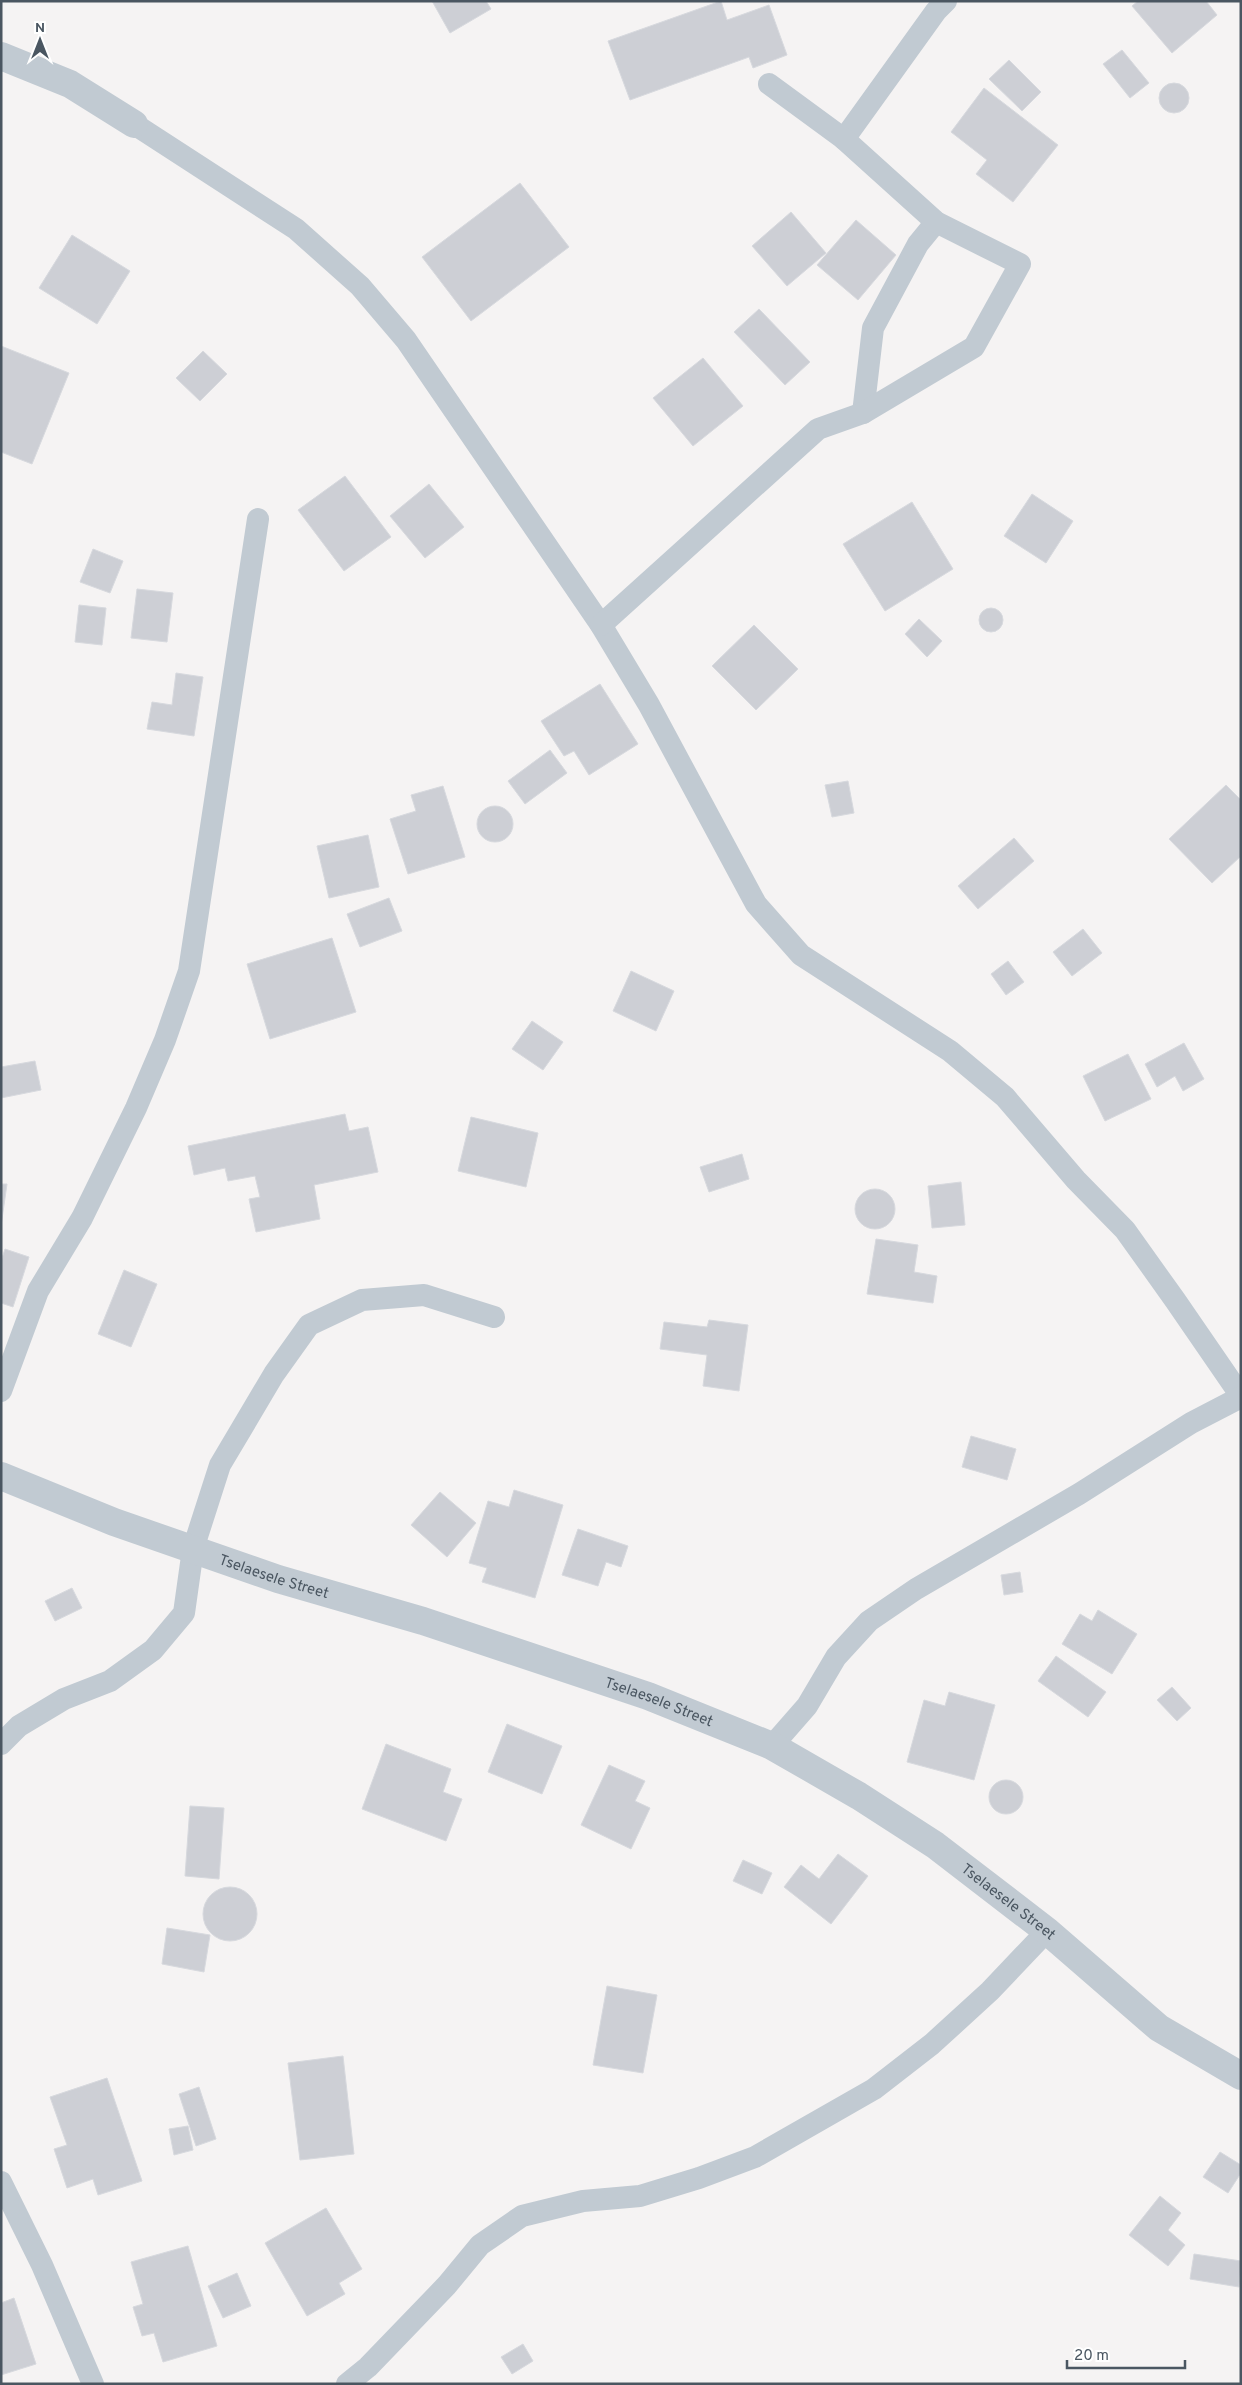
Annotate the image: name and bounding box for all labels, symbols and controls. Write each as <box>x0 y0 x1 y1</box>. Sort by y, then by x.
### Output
north arrow <box>15 15 65 65</box>
text: N <box>35 20 45 37</box>
street label: Tselaesele Street <box>216 1551 331 1604</box>
street label: Tselaesele Street <box>602 1674 715 1732</box>
street label: Tselaesele Street <box>956 1860 1059 1945</box>
scale bar <box>1067 2338 1184 2370</box>
text: 20 m <box>1074 2347 1109 2366</box>

